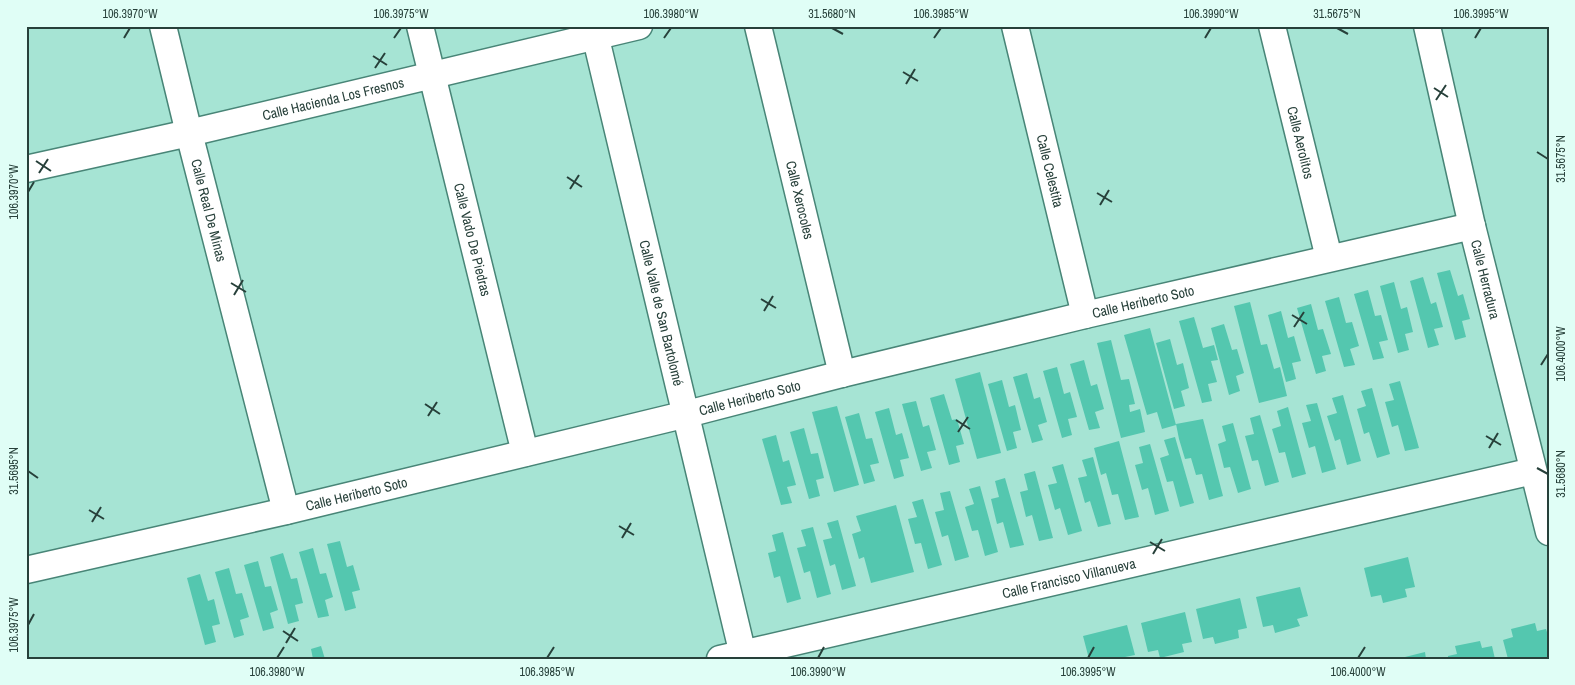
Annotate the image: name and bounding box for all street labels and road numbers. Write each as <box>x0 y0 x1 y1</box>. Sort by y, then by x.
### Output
street label: Calle Hacienda Los Fresnos <box>260 73 406 124</box>
street label: Calle Aerolitos <box>1283 104 1318 181</box>
street label: Calle Celestita <box>1033 132 1068 210</box>
street label: Calle Real De Minas <box>187 157 231 264</box>
street label: Calle Xerocoles <box>782 159 818 241</box>
street label: Calle Vado De Piedras <box>450 181 495 298</box>
street label: Calle Valle de San Bartolomé <box>635 238 688 388</box>
street label: Calle Herradura <box>1467 238 1504 321</box>
street label: Calle Heriberto Soto <box>1090 281 1196 322</box>
street label: Calle Heriberto Soto <box>697 376 802 420</box>
street label: Calle Heriberto Soto <box>304 473 409 515</box>
street label: Calle Francisco Villanueva <box>1000 554 1138 602</box>

